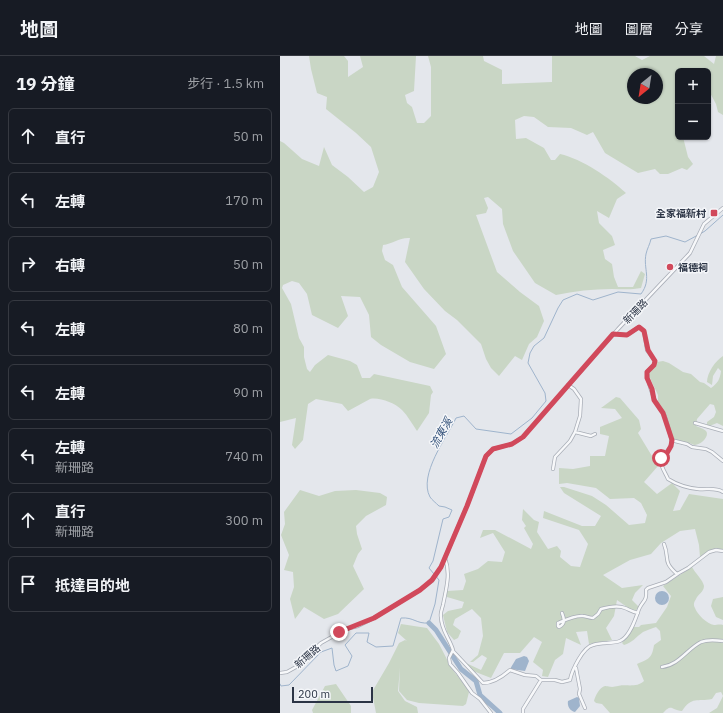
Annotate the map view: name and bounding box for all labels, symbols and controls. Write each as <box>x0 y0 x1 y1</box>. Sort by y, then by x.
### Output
text: 地圖 <box>20 17 58 41</box>
text: 地圖 <box>575 20 603 38</box>
text: 圖層 <box>625 20 653 38</box>
text: 分享 <box>675 20 703 38</box>
north arrow <box>627 68 663 104</box>
map controls <box>675 68 711 140</box>
button: + <box>675 68 711 104</box>
text: 19 分鐘 <box>16 73 74 95</box>
text: 步行 · 1.5 km <box>187 75 264 92</box>
button: − <box>675 104 711 140</box>
icon: ahead <box>17 125 39 147</box>
text: 直行 <box>55 128 85 147</box>
text: 50 m <box>233 128 263 145</box>
icon: left <box>17 189 39 211</box>
text: 左轉 <box>55 192 85 211</box>
text: 170 m <box>225 192 263 209</box>
place label: 全家福新村 <box>656 207 706 220</box>
marker: 全家福新村 <box>709 208 719 218</box>
icon: right <box>17 253 39 275</box>
text: 右轉 <box>55 256 85 275</box>
text: 50 m <box>233 256 263 273</box>
place label: 福德祠 <box>678 261 708 274</box>
marker: 福德祠 <box>665 262 675 272</box>
street label: 新珊路 <box>620 296 650 327</box>
icon: left <box>17 317 39 339</box>
text: 左轉 <box>55 320 85 339</box>
text: 80 m <box>233 320 263 337</box>
icon: left <box>17 381 39 403</box>
text: 左轉 <box>55 384 85 403</box>
text: 90 m <box>233 384 263 401</box>
water label: 流東溪 <box>427 413 456 451</box>
text: 左轉 <box>55 438 85 457</box>
icon: left <box>17 445 39 467</box>
text: 740 m <box>225 448 263 465</box>
route start <box>652 449 670 467</box>
text: 新珊路 <box>55 459 94 476</box>
text: 直行 <box>55 502 85 521</box>
icon: ahead <box>17 509 39 531</box>
text: 300 m <box>225 512 263 529</box>
text: 新珊路 <box>55 523 94 540</box>
icon: arrive <box>17 573 39 595</box>
text: 抵達目的地 <box>55 576 130 595</box>
route end <box>330 623 348 641</box>
street label: 新珊路 <box>292 642 323 671</box>
scale bar <box>292 685 373 704</box>
text: 200 m <box>298 687 330 701</box>

